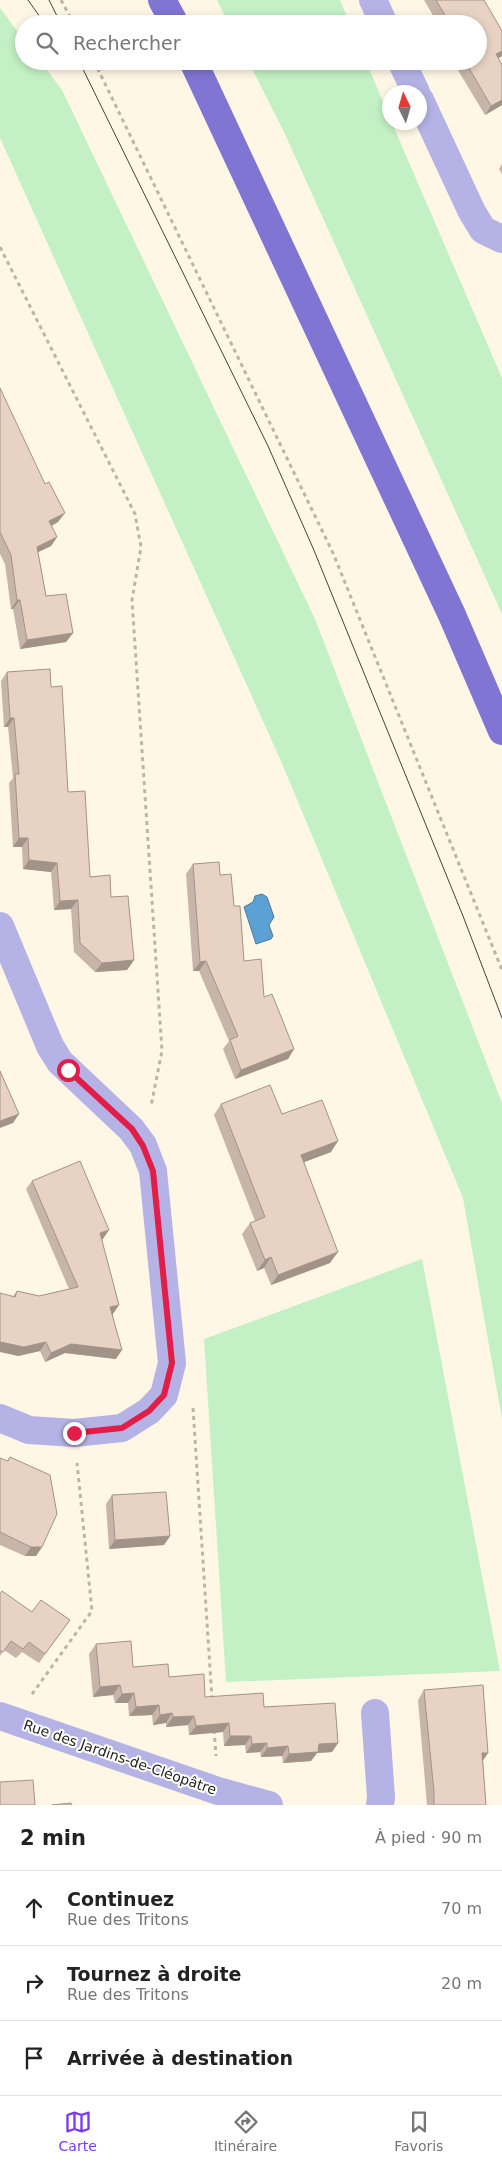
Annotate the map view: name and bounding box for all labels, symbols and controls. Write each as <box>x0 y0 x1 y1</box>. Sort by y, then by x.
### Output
search box <box>15 15 487 70</box>
icon: search <box>33 29 61 57</box>
text: Rechercher <box>73 32 181 54</box>
north arrow <box>382 85 427 130</box>
route start <box>57 1059 80 1082</box>
route end <box>63 1422 86 1445</box>
street label: Rue des Jardins-de-Cléopâtre <box>21 1716 219 1798</box>
text: 2 min <box>20 1826 86 1850</box>
text: À pied · 90 m <box>375 1828 482 1847</box>
text: Continuez <box>67 1888 174 1910</box>
icon: ahead <box>20 1894 48 1922</box>
text: 70 m <box>441 1899 482 1918</box>
text: Rue des Tritons <box>67 1910 189 1929</box>
text: Tournez à droite <box>67 1963 241 1985</box>
icon: right <box>20 1969 48 1997</box>
text: 20 m <box>441 1974 482 1993</box>
text: Rue des Tritons <box>67 1985 189 2004</box>
icon: arrive <box>20 2044 48 2072</box>
text: Arrivée à destination <box>67 2047 293 2069</box>
tab: Carte <box>59 2108 97 2154</box>
tab: Itinéraire <box>214 2108 277 2154</box>
tab: Favoris <box>394 2108 443 2154</box>

